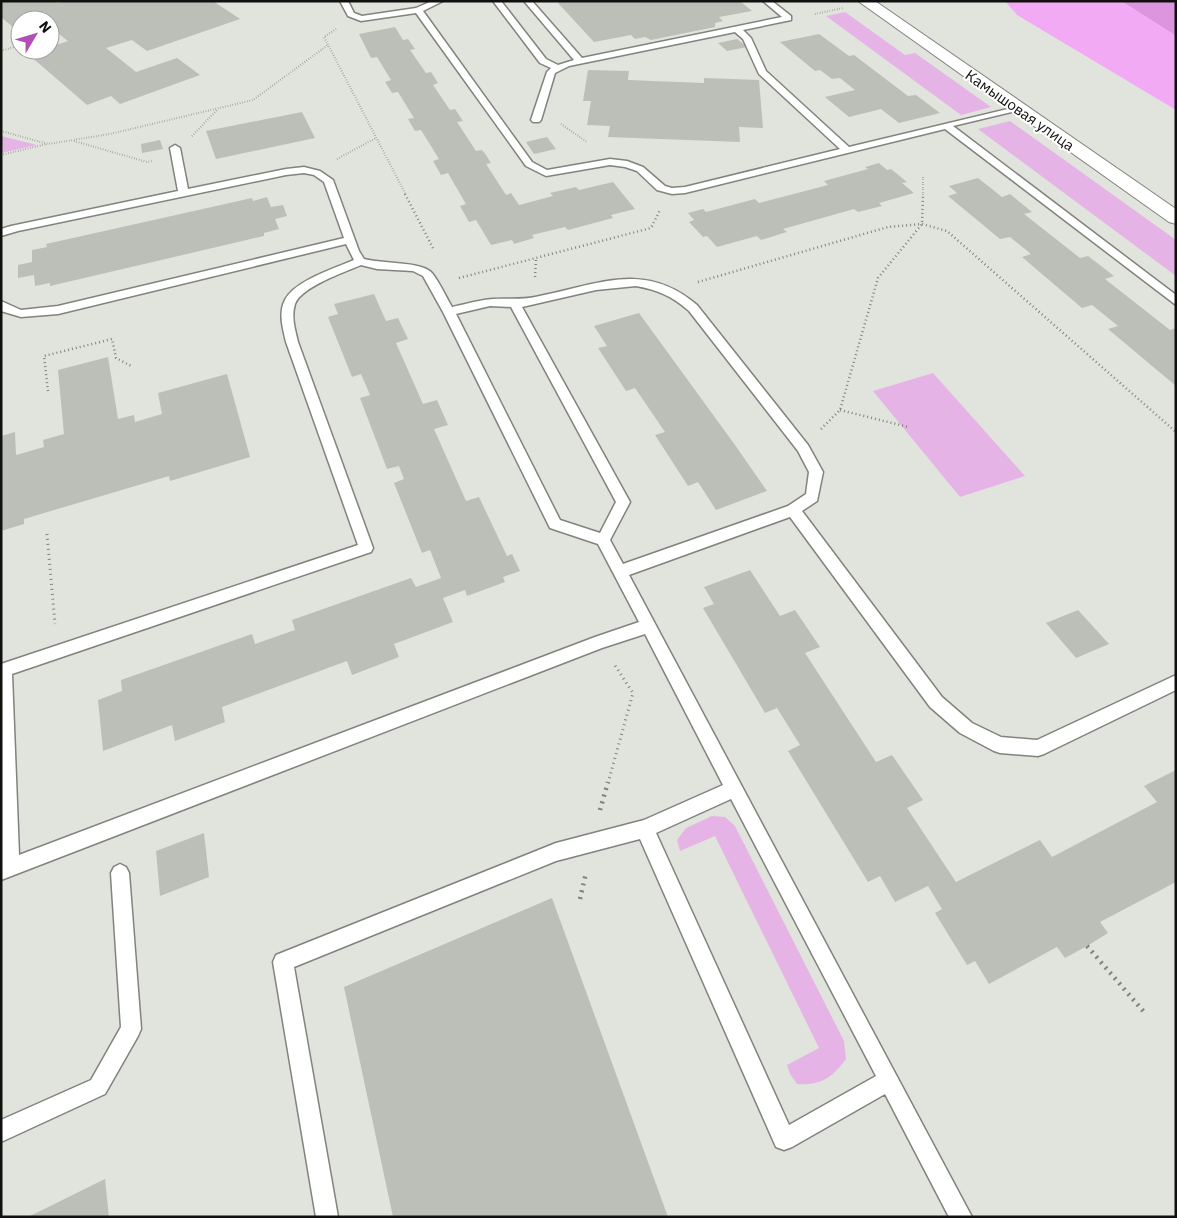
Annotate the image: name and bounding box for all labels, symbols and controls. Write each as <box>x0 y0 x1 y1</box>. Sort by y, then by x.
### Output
north arrow <box>10 10 60 60</box>
text: N <box>35 17 55 37</box>
street label: Камышовая улица <box>962 65 1078 155</box>

